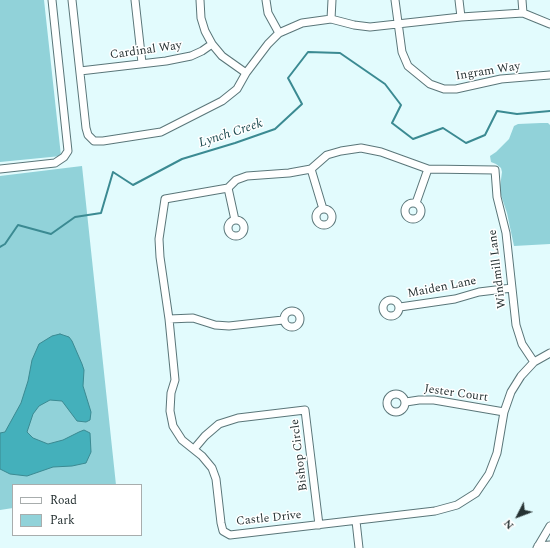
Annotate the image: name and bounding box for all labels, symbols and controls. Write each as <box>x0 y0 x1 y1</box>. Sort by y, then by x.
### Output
street label: Cardinal Way <box>109 39 183 63</box>
street label: Ingram Way <box>455 60 521 84</box>
water label: Lynch Creek <box>197 116 265 152</box>
street label: Windmill Lane <box>486 229 510 309</box>
street label: Maiden Lane <box>406 274 478 302</box>
street label: Jester Court <box>423 382 489 406</box>
street label: Bishop Circle <box>288 418 312 492</box>
legend <box>12 484 142 536</box>
text: Road <box>50 491 77 510</box>
north arrow <box>498 496 538 536</box>
street label: Castle Drive <box>236 508 302 530</box>
text: Park <box>50 511 75 530</box>
text: N <box>499 515 518 533</box>

